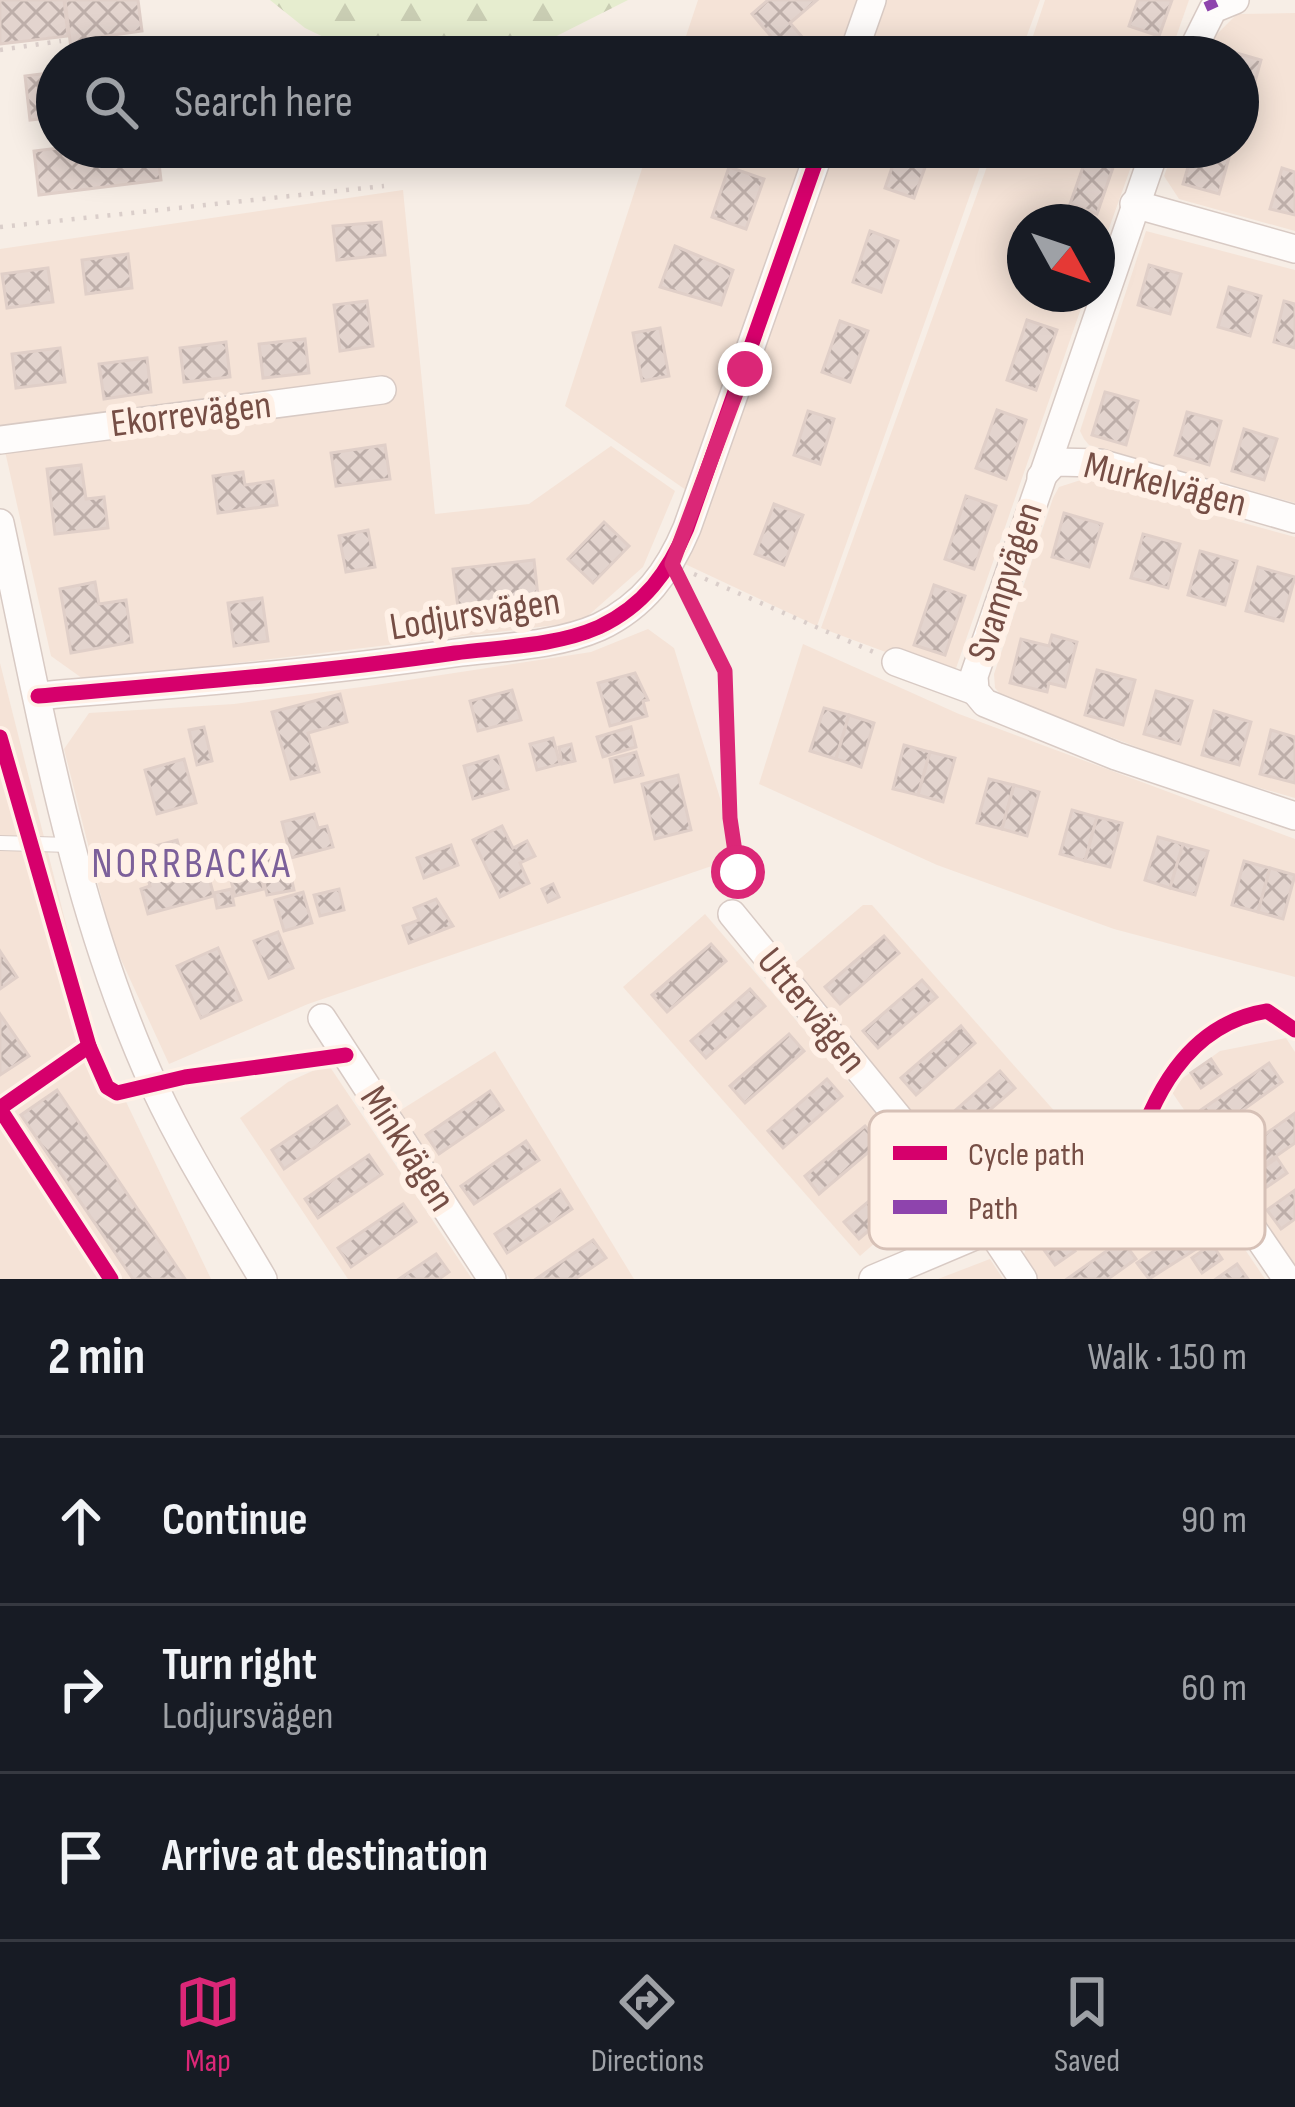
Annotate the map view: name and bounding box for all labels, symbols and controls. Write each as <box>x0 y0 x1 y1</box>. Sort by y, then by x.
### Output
search box <box>36 36 1259 168</box>
icon: search <box>78 69 144 135</box>
text: Search here <box>174 75 353 130</box>
north arrow <box>1007 204 1115 312</box>
route end <box>718 342 772 396</box>
street label: Ekorrevägen <box>108 382 274 448</box>
street label: Murkelvägen <box>1079 442 1251 528</box>
street label: Svampvägen <box>958 497 1054 667</box>
street label: Lodjursvägen <box>387 578 563 652</box>
district label: NORRBACKA <box>91 839 293 890</box>
route start <box>711 845 765 899</box>
street label: Uttervägen <box>746 939 876 1083</box>
street label: Minkvägen <box>349 1078 465 1220</box>
legend <box>869 1111 1265 1249</box>
text: Cycle path <box>968 1135 1085 1175</box>
text: Path <box>968 1189 1018 1229</box>
text: 2 min <box>48 1327 145 1388</box>
text: Walk · 150 m <box>1087 1334 1247 1381</box>
icon: ahead <box>48 1488 114 1554</box>
text: Continue <box>162 1493 308 1548</box>
text: 90 m <box>1181 1497 1247 1544</box>
text: Turn right <box>162 1638 317 1693</box>
icon: right <box>48 1656 114 1722</box>
text: 60 m <box>1181 1665 1247 1712</box>
text: Lodjursvägen <box>162 1693 334 1740</box>
icon: arrive <box>48 1824 114 1890</box>
text: Arrive at destination <box>162 1829 488 1884</box>
tab: Map <box>175 1969 241 2081</box>
tab: Directions <box>591 1969 704 2081</box>
tab: Saved <box>1054 1969 1120 2081</box>

